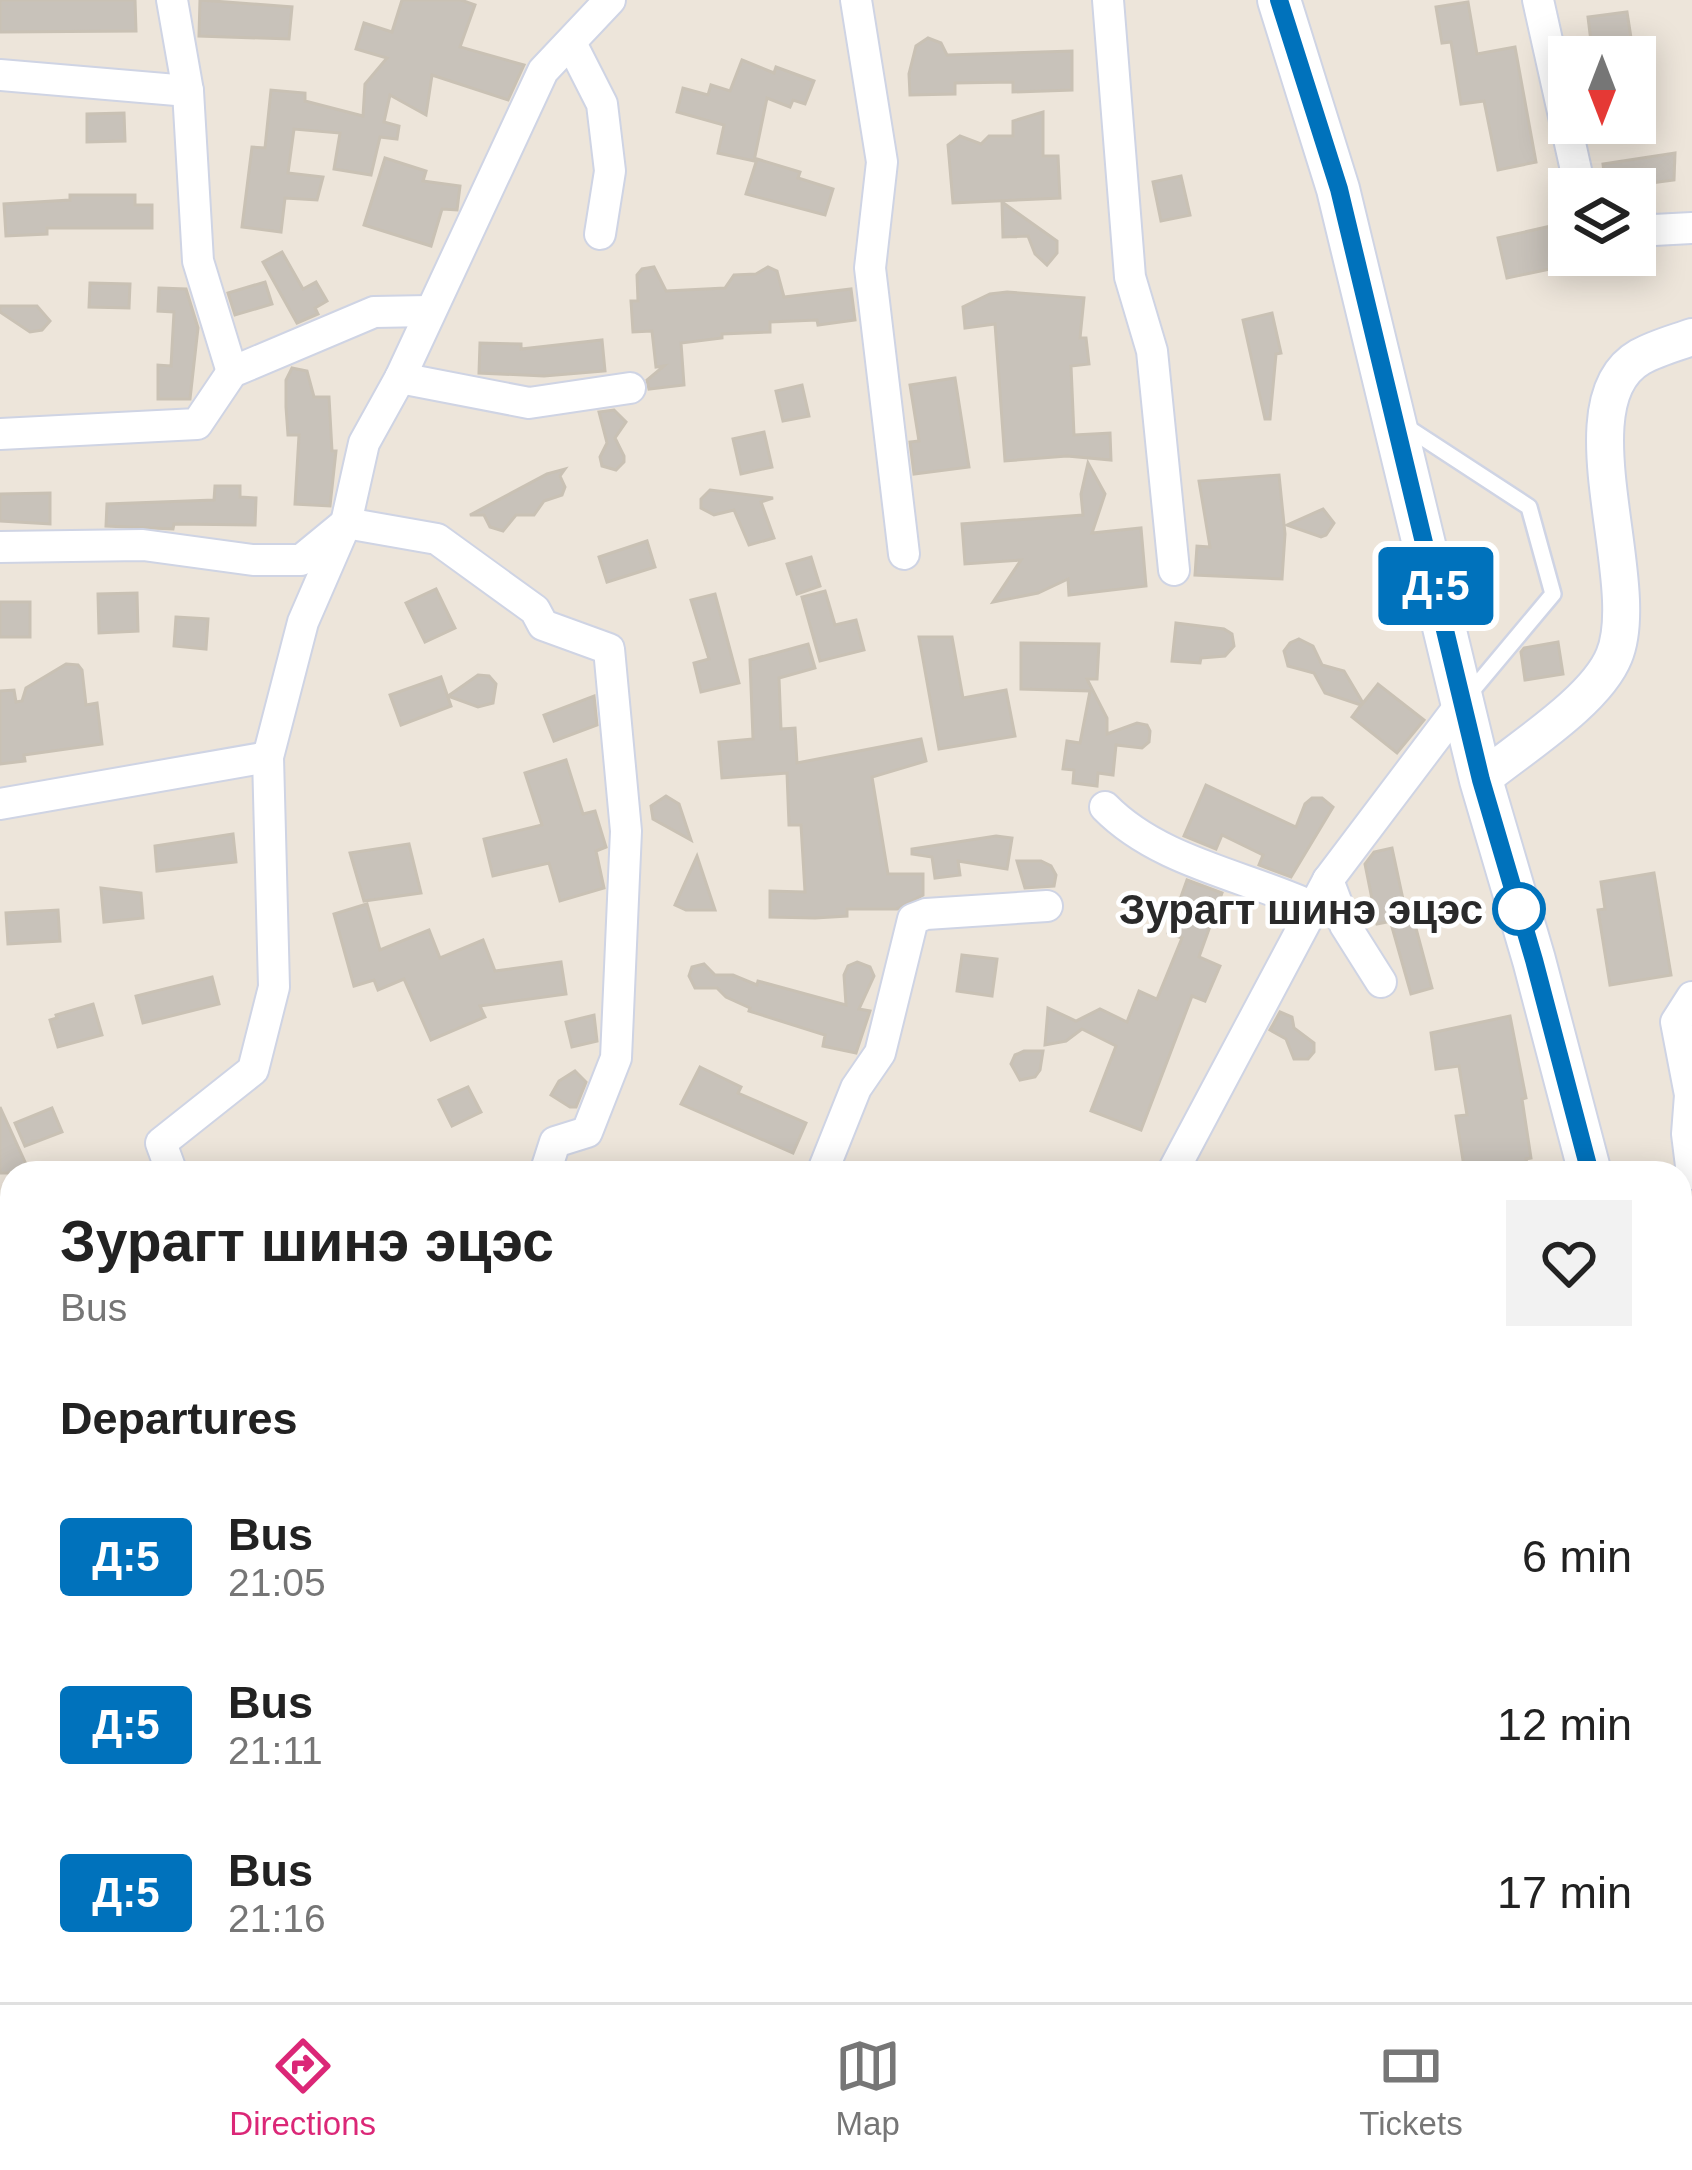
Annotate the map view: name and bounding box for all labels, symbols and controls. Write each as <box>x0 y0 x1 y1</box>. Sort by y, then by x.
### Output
north arrow <box>1548 36 1656 144</box>
map controls <box>1548 36 1656 276</box>
button: layers <box>1548 168 1656 276</box>
line badge: Д:5 <box>1367 547 1505 625</box>
text: Д:5 <box>1402 562 1470 609</box>
marker: Зурагт шинэ эцэс <box>1494 884 1544 934</box>
place label: Зурагт шинэ эцэс <box>1119 886 1483 933</box>
button: heart <box>1506 1200 1632 1326</box>
text: Зурагт шинэ эцэс <box>60 1209 554 1273</box>
text: Bus <box>60 1286 127 1329</box>
text: Departures <box>60 1393 298 1444</box>
text: Bus <box>228 1509 313 1560</box>
text: 6 min <box>1522 1531 1632 1582</box>
text: Д:5 <box>92 1533 160 1580</box>
text: 21:05 <box>228 1561 326 1604</box>
text: Bus <box>228 1677 313 1728</box>
text: 12 min <box>1497 1699 1632 1750</box>
text: Д:5 <box>92 1701 160 1748</box>
text: 21:11 <box>228 1729 323 1772</box>
text: Bus <box>228 1845 313 1896</box>
text: 17 min <box>1497 1867 1632 1918</box>
text: Д:5 <box>92 1869 160 1916</box>
text: 21:16 <box>228 1897 326 1940</box>
tab: Directions <box>229 2033 376 2143</box>
tab: Map <box>835 2033 901 2143</box>
tab: Tickets <box>1359 2033 1463 2143</box>

